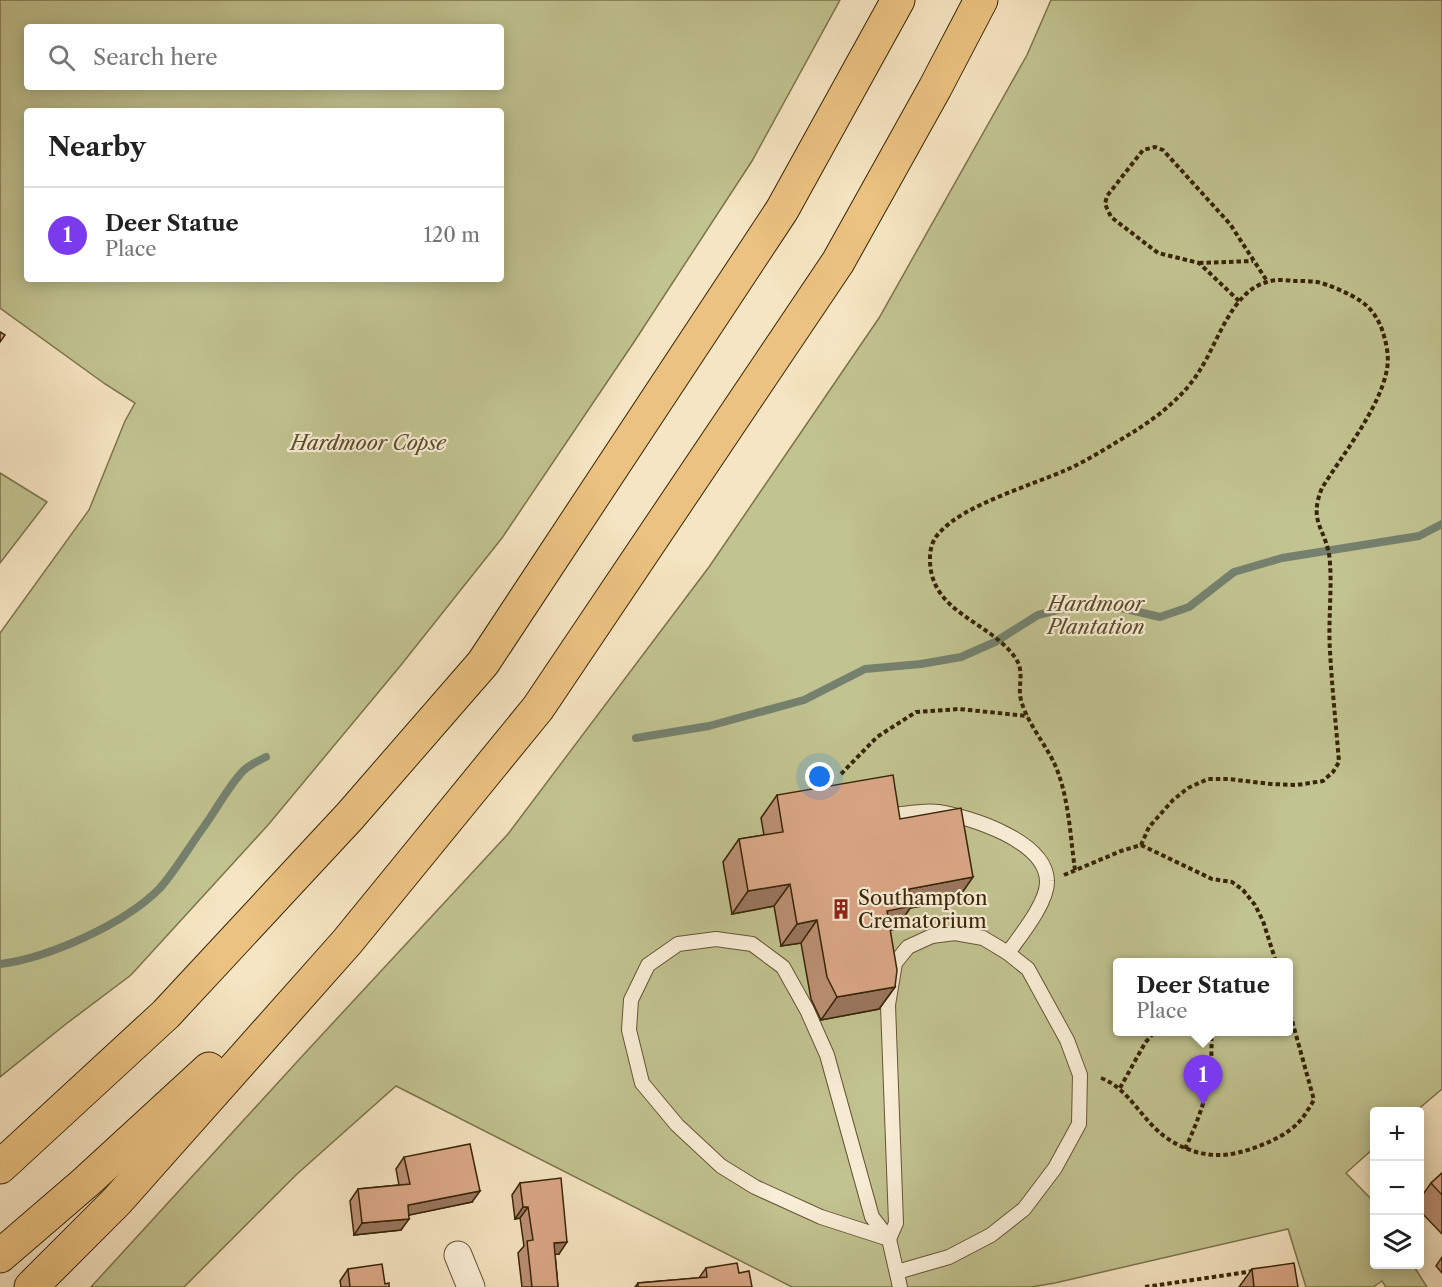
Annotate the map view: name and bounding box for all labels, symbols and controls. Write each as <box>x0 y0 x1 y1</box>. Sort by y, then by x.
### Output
search box <box>24 24 504 90</box>
icon: search <box>45 41 78 74</box>
text: Search here <box>93 44 218 71</box>
text: Nearby <box>48 131 146 163</box>
text: Deer Statue <box>105 210 239 237</box>
text: 1 <box>63 223 72 247</box>
text: 120 m <box>423 223 480 247</box>
text: Place <box>105 237 156 261</box>
park label: Hardmoor Copse <box>288 431 447 455</box>
park label: Hardmoor Plantation <box>1045 592 1146 639</box>
your location <box>805 762 834 791</box>
place label: Southampton Crematorium <box>858 886 988 933</box>
building icon: Southampton Crematorium <box>829 897 853 921</box>
popup <box>1113 958 1293 1036</box>
text: Deer Statue <box>1136 972 1270 999</box>
text: Place <box>1136 999 1188 1023</box>
pin: 1 <box>1184 1056 1222 1105</box>
map controls <box>1370 1107 1424 1269</box>
button: + <box>1370 1107 1424 1161</box>
button: − <box>1370 1161 1424 1215</box>
button: layers <box>1370 1215 1424 1269</box>

